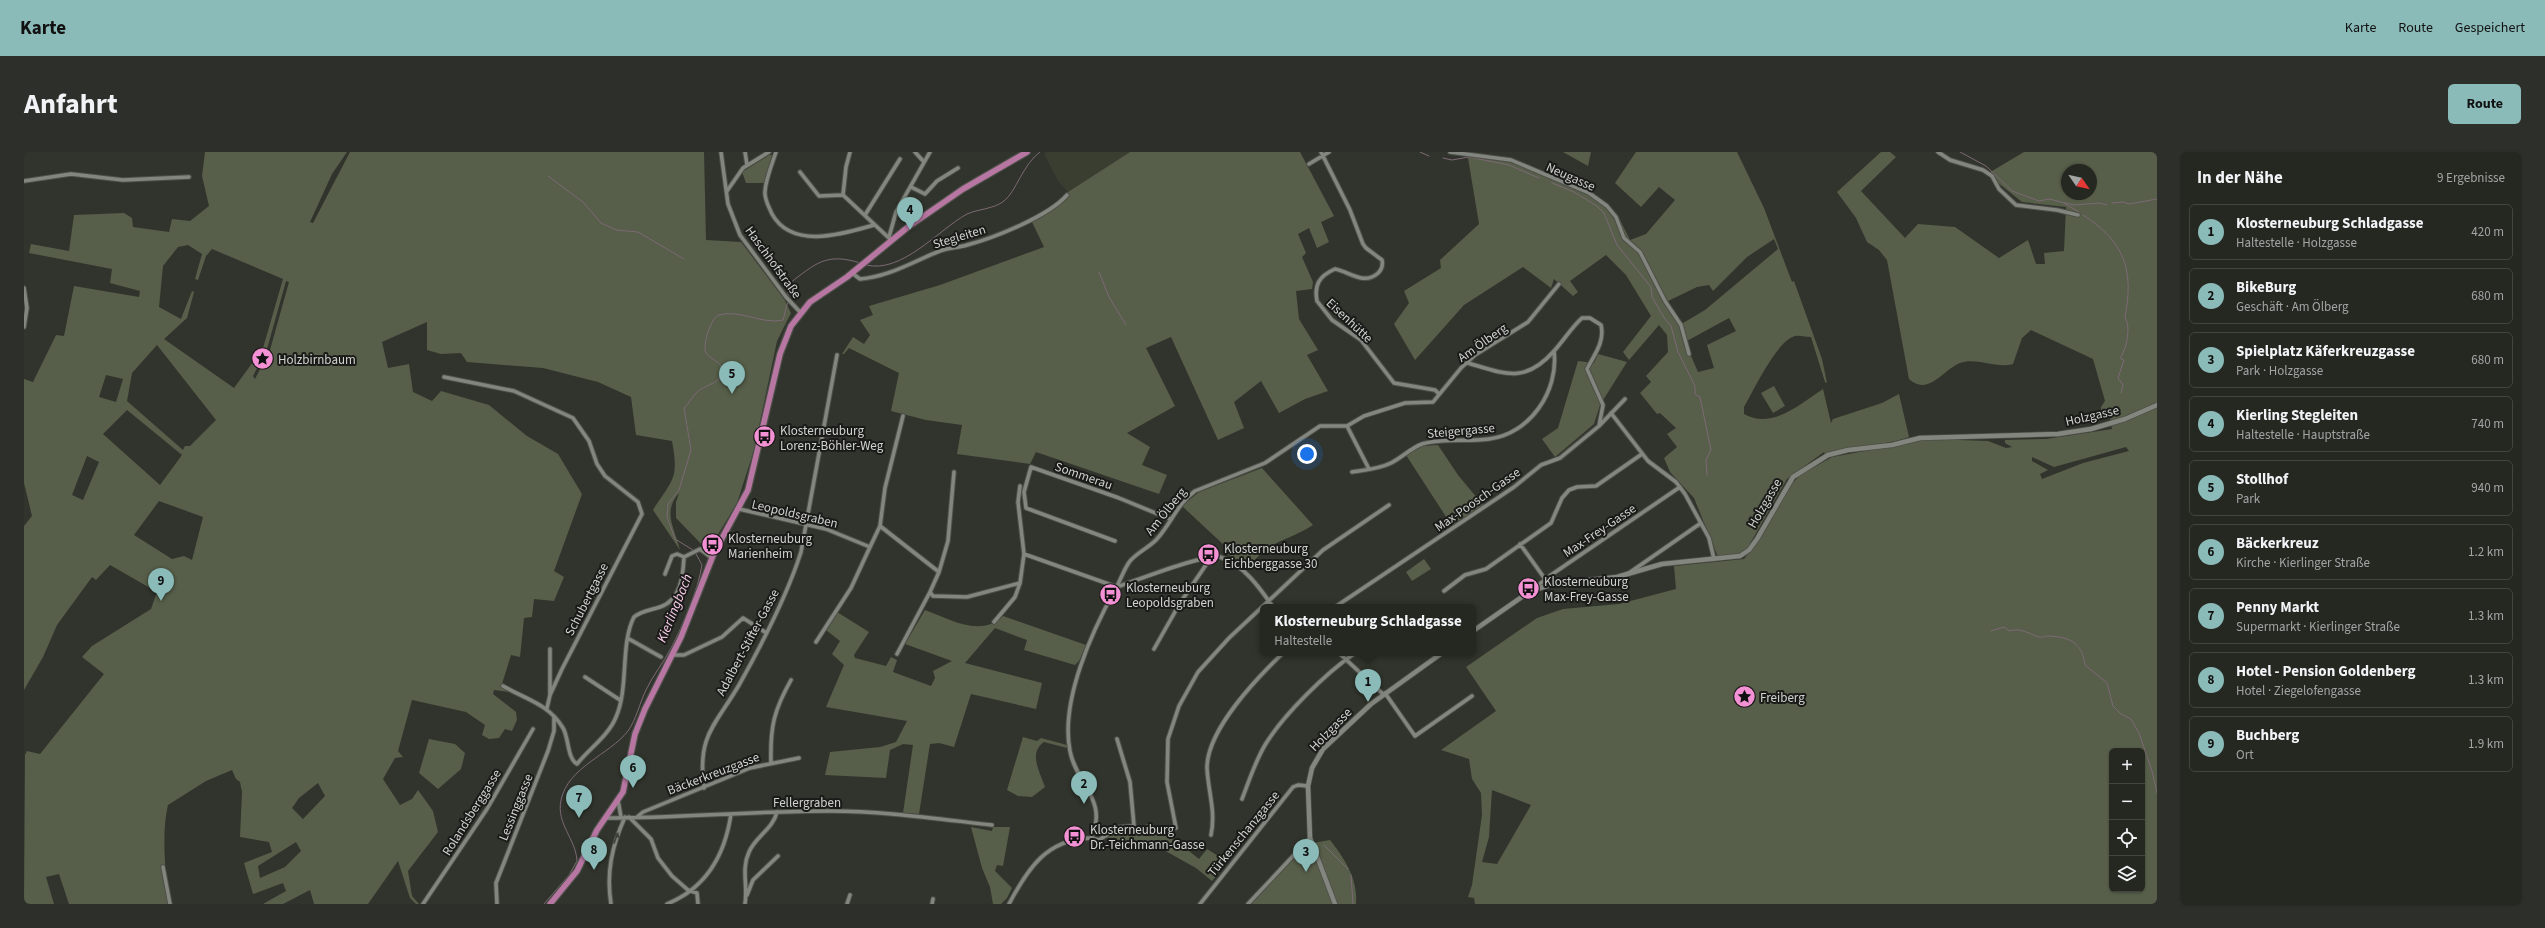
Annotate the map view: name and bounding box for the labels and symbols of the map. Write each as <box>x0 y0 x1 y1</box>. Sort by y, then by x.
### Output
street label: Neugasse <box>1543 158 1598 196</box>
north arrow <box>2061 164 2097 200</box>
pin: 4 <box>897 197 923 230</box>
street label: Stegleiten <box>931 220 988 254</box>
street label: Haschhofstraße <box>741 223 806 303</box>
street label: Eisenhütte <box>1322 294 1377 347</box>
street label: Am Ölberg <box>1454 319 1511 367</box>
place icon: Holzbirnbaum <box>250 346 276 372</box>
place label: Holzbirnbaum <box>278 351 356 369</box>
pin: 5 <box>719 361 745 394</box>
street label: Holzgasse <box>2064 401 2121 431</box>
street label: Steigergasse <box>1426 419 1496 443</box>
place label: Klosterneuburg Lorenz-Böhler-Weg <box>780 422 884 455</box>
bus stop icon: Klosterneuburg Lorenz-Böhler-Weg <box>752 424 778 450</box>
your location <box>1297 444 1317 464</box>
street label: Sommerau <box>1052 458 1115 494</box>
street label: Max-Poosch-Gasse <box>1431 463 1524 536</box>
street label: Holzgasse <box>1743 475 1786 532</box>
street label: Am Ölberg <box>1141 483 1191 539</box>
street label: Leopoldsgraben <box>750 495 840 533</box>
street label: Max-Frey-Gasse <box>1559 500 1640 562</box>
place label: Klosterneuburg Marienheim <box>728 530 812 563</box>
bus stop icon: Klosterneuburg Marienheim <box>699 532 725 558</box>
place label: Klosterneuburg Eichberggasse 30 <box>1224 540 1317 573</box>
bus stop icon: Klosterneuburg Eichberggasse 30 <box>1195 542 1221 568</box>
street label: Schubertgasse <box>561 560 613 639</box>
pin: 9 <box>148 568 174 601</box>
water label: Kierlingbach <box>652 571 698 646</box>
place label: Klosterneuburg Max-Frey-Gasse <box>1544 573 1629 606</box>
bus stop icon: Klosterneuburg Max-Frey-Gasse <box>1515 575 1541 601</box>
place label: Klosterneuburg Leopoldsgraben <box>1126 579 1214 612</box>
bus stop icon: Klosterneuburg Leopoldsgraben <box>1097 581 1123 607</box>
street label: Adalbert-Stifter-Gasse <box>712 586 784 699</box>
pin: 1 <box>1355 669 1381 702</box>
place icon: Freiberg <box>1732 684 1758 710</box>
place label: Freiberg <box>1760 689 1805 707</box>
street label: Holzgasse <box>1305 704 1356 756</box>
street label: Bäckerkreuzgasse <box>665 748 762 800</box>
pin: 6 <box>620 755 646 788</box>
street label: Rolandsberggasse <box>438 766 506 859</box>
street label: Lessinggasse <box>494 771 537 843</box>
pin: 2 <box>1071 771 1097 804</box>
pin: 7 <box>566 785 592 818</box>
street label: Türkenschanzgasse <box>1204 787 1284 880</box>
street label: Fellergraben <box>773 794 841 812</box>
place label: Klosterneuburg Dr.-Teichmann-Gasse <box>1090 821 1205 854</box>
bus stop icon: Klosterneuburg Dr.-Teichmann-Gasse <box>1061 823 1087 849</box>
one-way arrow <box>614 832 620 844</box>
pin: 8 <box>581 837 607 870</box>
pin: 3 <box>1293 839 1319 872</box>

